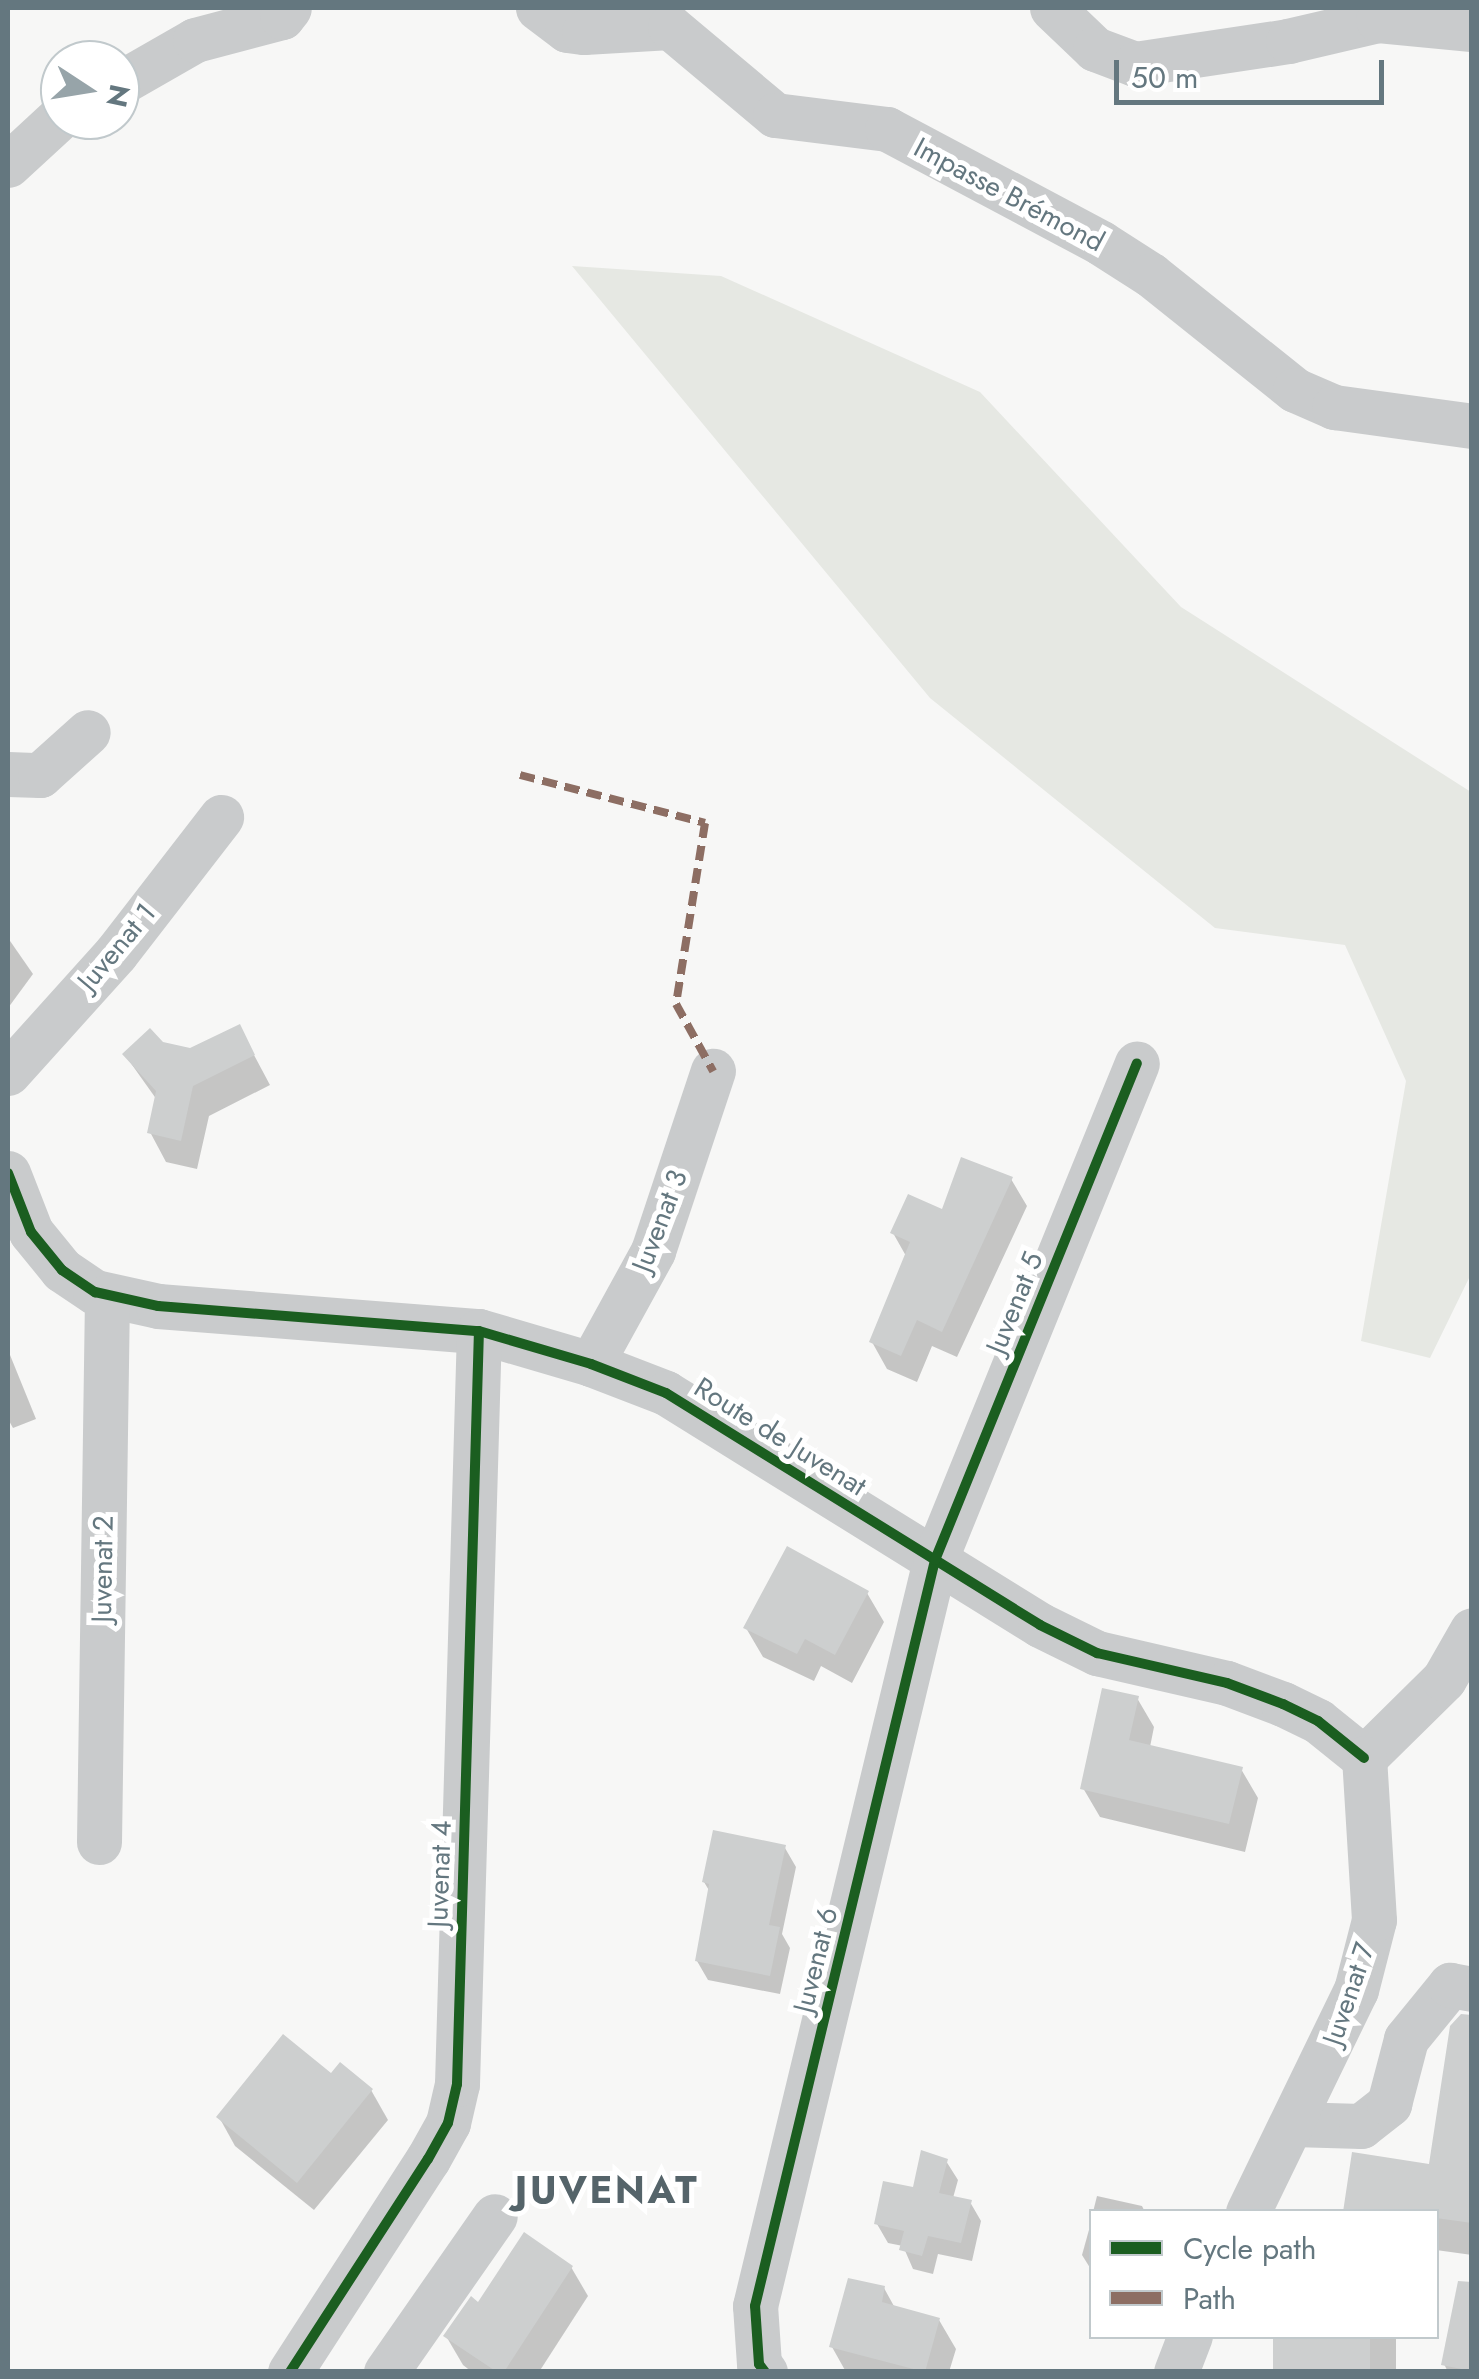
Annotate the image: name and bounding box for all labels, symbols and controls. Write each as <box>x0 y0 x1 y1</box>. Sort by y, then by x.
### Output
north arrow <box>40 40 140 140</box>
scale bar <box>1119 40 1389 102</box>
text: 50 m <box>1131 56 1198 99</box>
text: N <box>96 81 140 111</box>
street label: Impasse Brémond <box>908 131 1110 259</box>
street label: Juvenat 1 <box>71 897 163 997</box>
street label: Juvenat 3 <box>625 1165 695 1277</box>
street label: Juvenat 5 <box>979 1247 1051 1359</box>
street label: Route de Juvenat <box>688 1371 872 1503</box>
street label: Juvenat 2 <box>85 1515 121 1623</box>
street label: Juvenat 4 <box>421 1820 459 1928</box>
street label: Juvenat 6 <box>787 1904 845 2016</box>
street label: Juvenat 7 <box>1316 1939 1382 2049</box>
district label: JUVENAT <box>515 2167 699 2213</box>
legend <box>1089 2209 1439 2339</box>
text: Cycle path <box>1183 2227 1316 2270</box>
text: Path <box>1183 2277 1236 2320</box>

